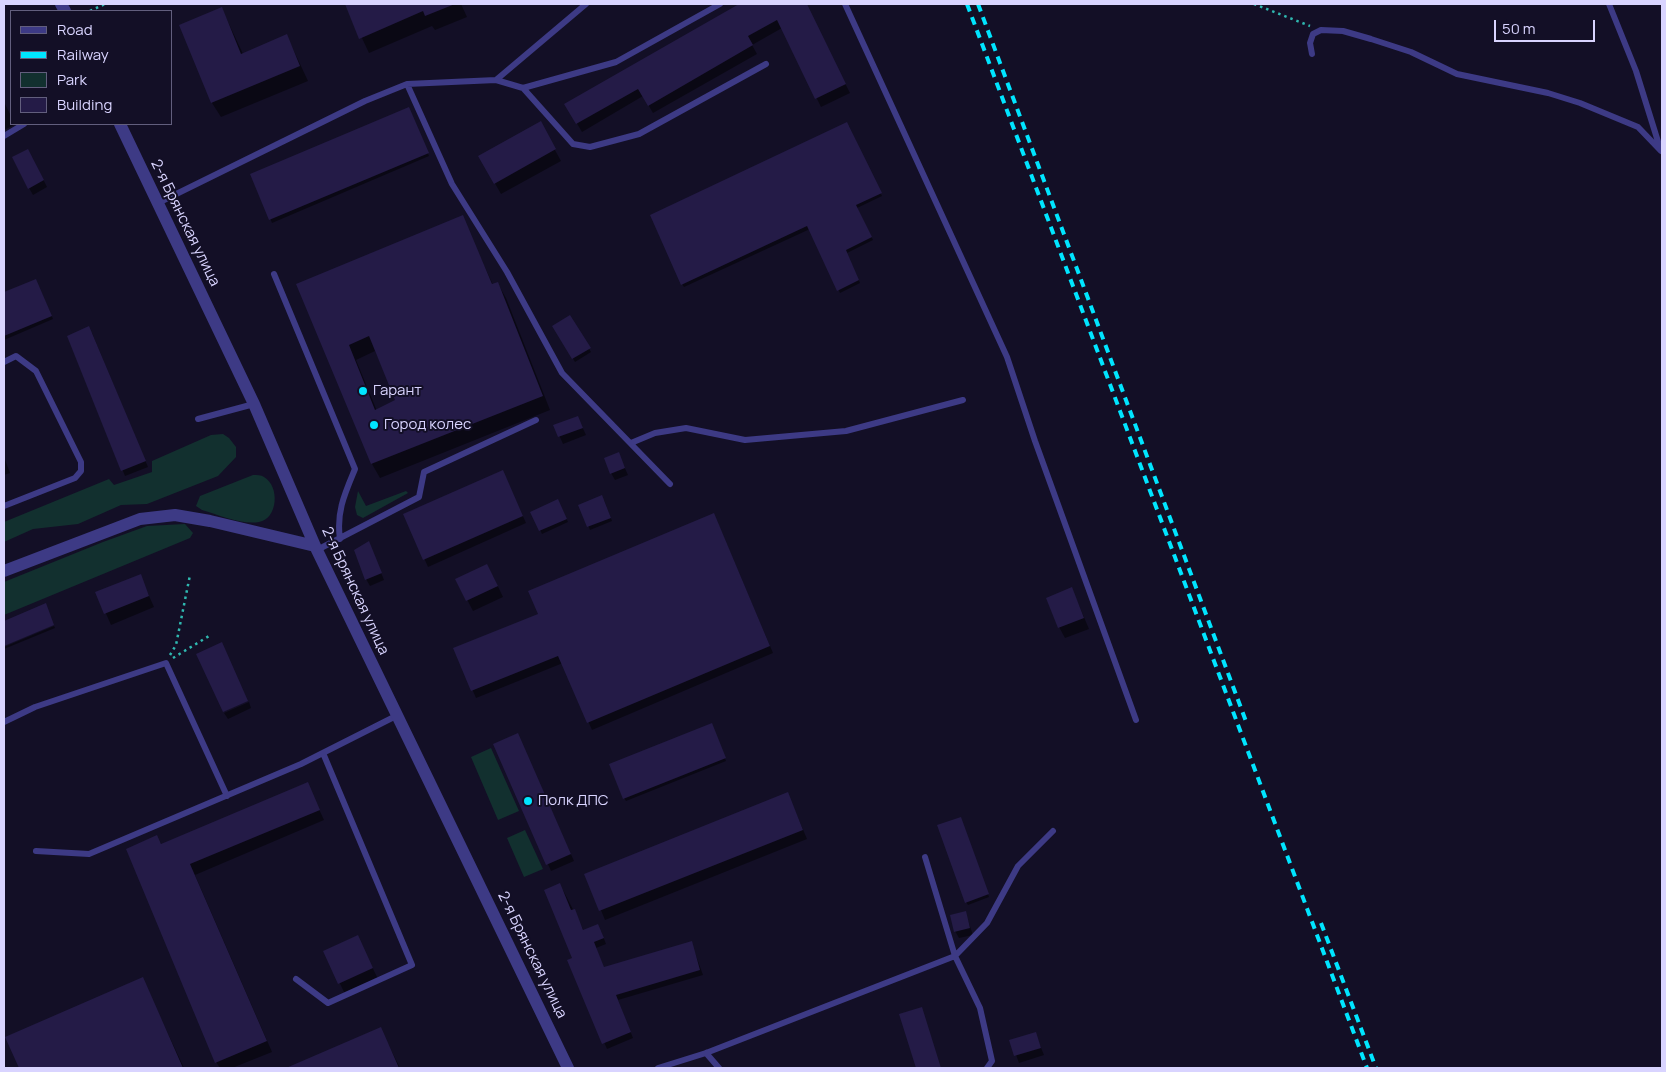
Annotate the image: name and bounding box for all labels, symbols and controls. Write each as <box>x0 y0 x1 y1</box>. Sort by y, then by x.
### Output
legend <box>10 10 172 125</box>
scale bar <box>1496 10 1597 42</box>
text: 50 m <box>1502 18 1536 39</box>
text: Road <box>57 19 93 40</box>
text: Railway <box>57 44 109 65</box>
text: Park <box>57 69 87 90</box>
text: Building <box>57 94 112 115</box>
street label: 2-я Брянская улица <box>146 157 224 289</box>
place label: Гарант <box>373 382 422 400</box>
marker: Гарант <box>357 385 369 397</box>
place label: Город колес <box>384 416 471 434</box>
marker: Город колес <box>368 419 380 431</box>
street label: 2-я Брянская улица <box>317 524 393 658</box>
place label: Полк ДПС <box>538 792 608 810</box>
marker: Полк ДПС <box>522 795 534 807</box>
street label: 2-я Брянская улица <box>493 889 571 1021</box>

